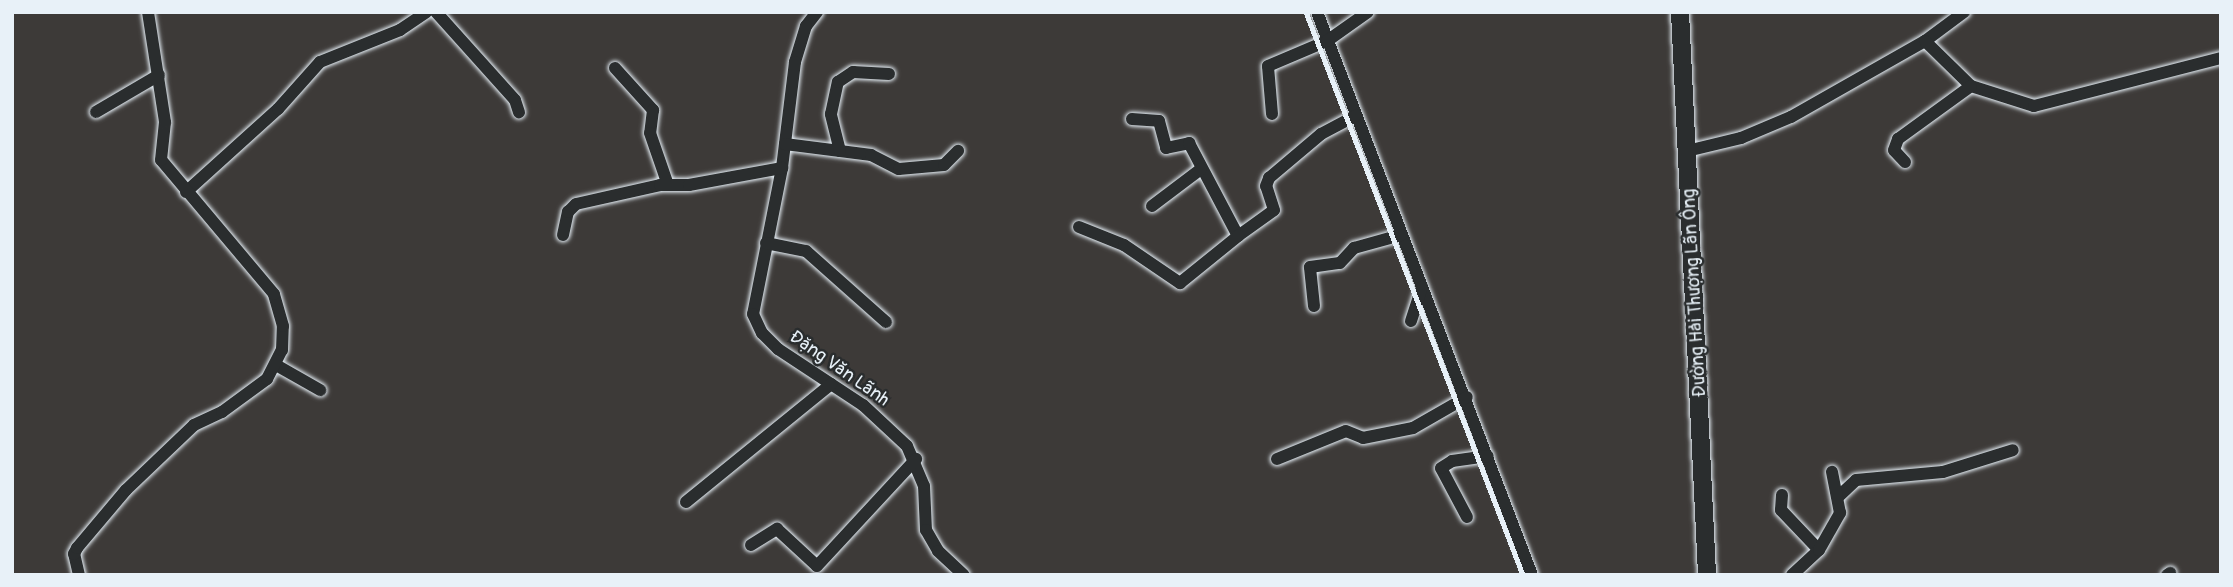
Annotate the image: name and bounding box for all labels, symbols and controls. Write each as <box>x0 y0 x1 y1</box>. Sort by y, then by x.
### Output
street label: Đường Hải Thượng Lãn Ông <box>1679 188 1711 398</box>
street label: Đặng Văn Lãnh <box>785 327 893 411</box>

